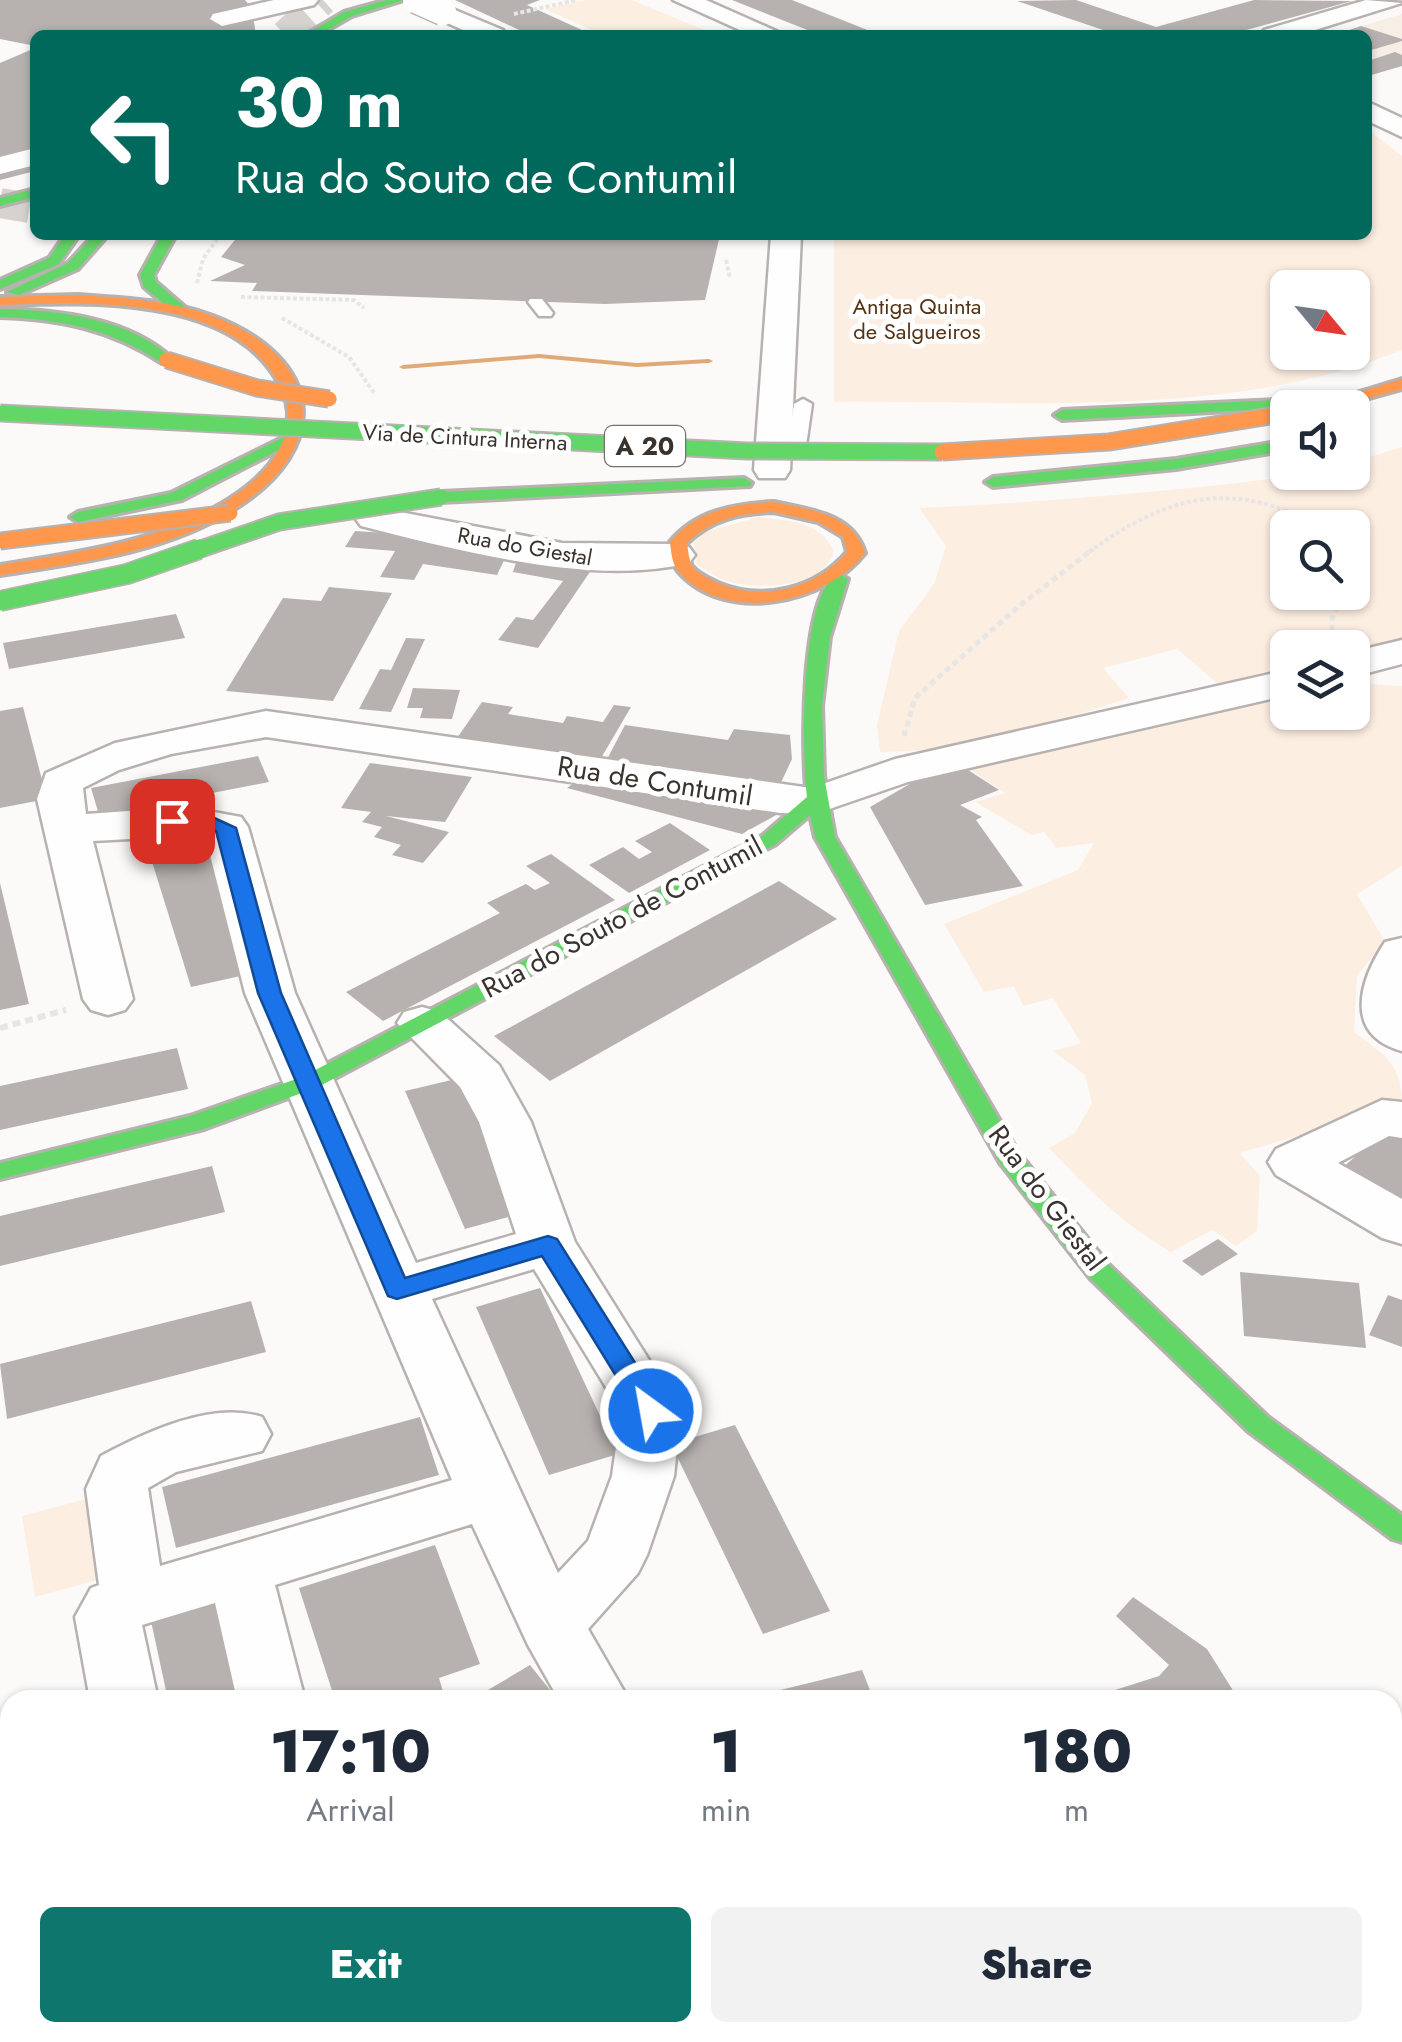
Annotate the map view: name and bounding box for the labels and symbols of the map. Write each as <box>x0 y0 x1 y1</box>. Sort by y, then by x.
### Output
north arrow <box>1270 270 1370 370</box>
park label: Antiga Quinta de Salgueiros <box>853 290 981 347</box>
street label: Via de Cintura Interna <box>362 416 568 458</box>
road number: A 20 <box>605 426 685 466</box>
street label: Rua do Giestal <box>455 518 595 574</box>
street label: Rua de Contumil <box>554 745 756 817</box>
pin <box>130 779 215 864</box>
street label: Rua do Souto de Contumil <box>474 826 770 1008</box>
street label: Rua do Giestal <box>979 1116 1115 1280</box>
position arrow <box>599 1359 703 1463</box>

